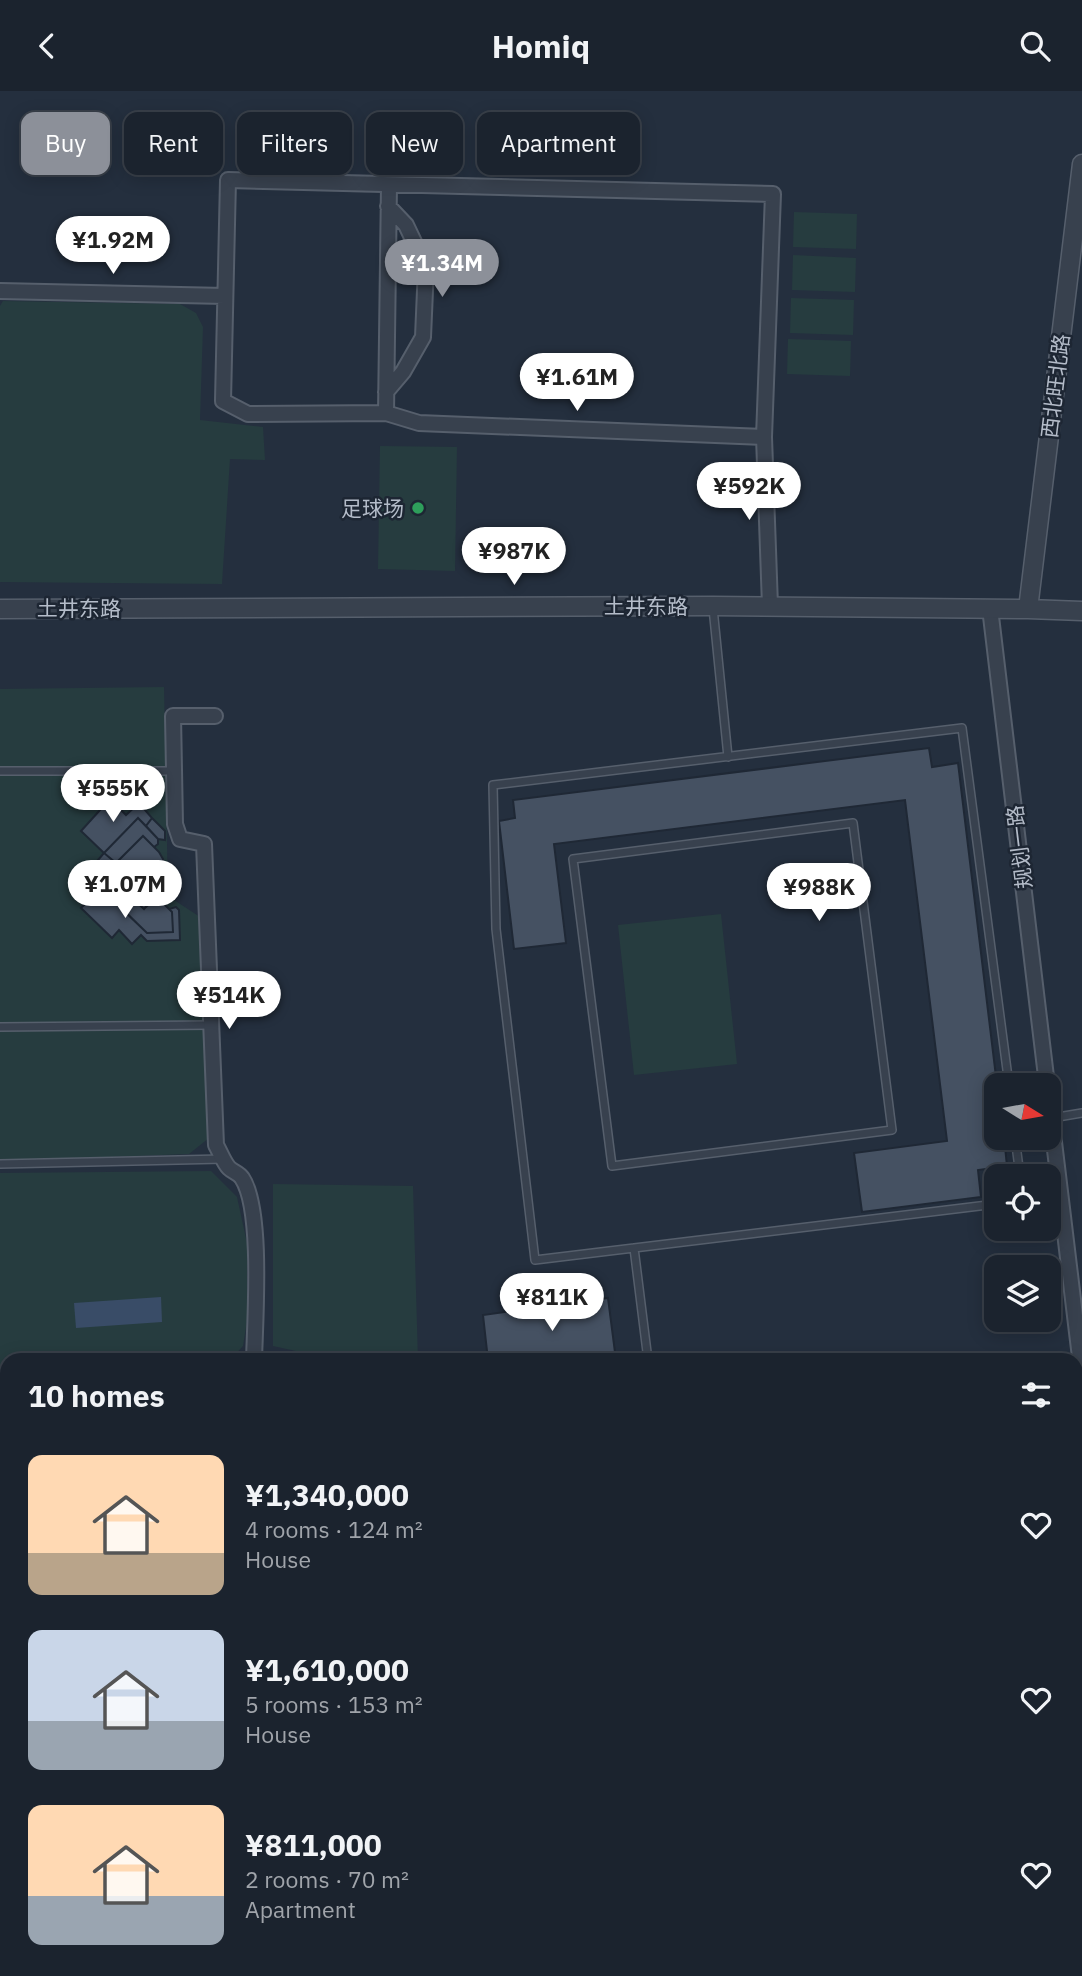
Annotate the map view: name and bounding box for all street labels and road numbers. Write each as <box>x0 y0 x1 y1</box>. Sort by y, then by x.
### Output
street label: 西北旺北路 <box>1035 332 1075 440</box>
street label: 土井东路 <box>604 592 688 620</box>
street label: 土井东路 <box>37 594 121 622</box>
street label: 规划一路 <box>1000 804 1038 890</box>

